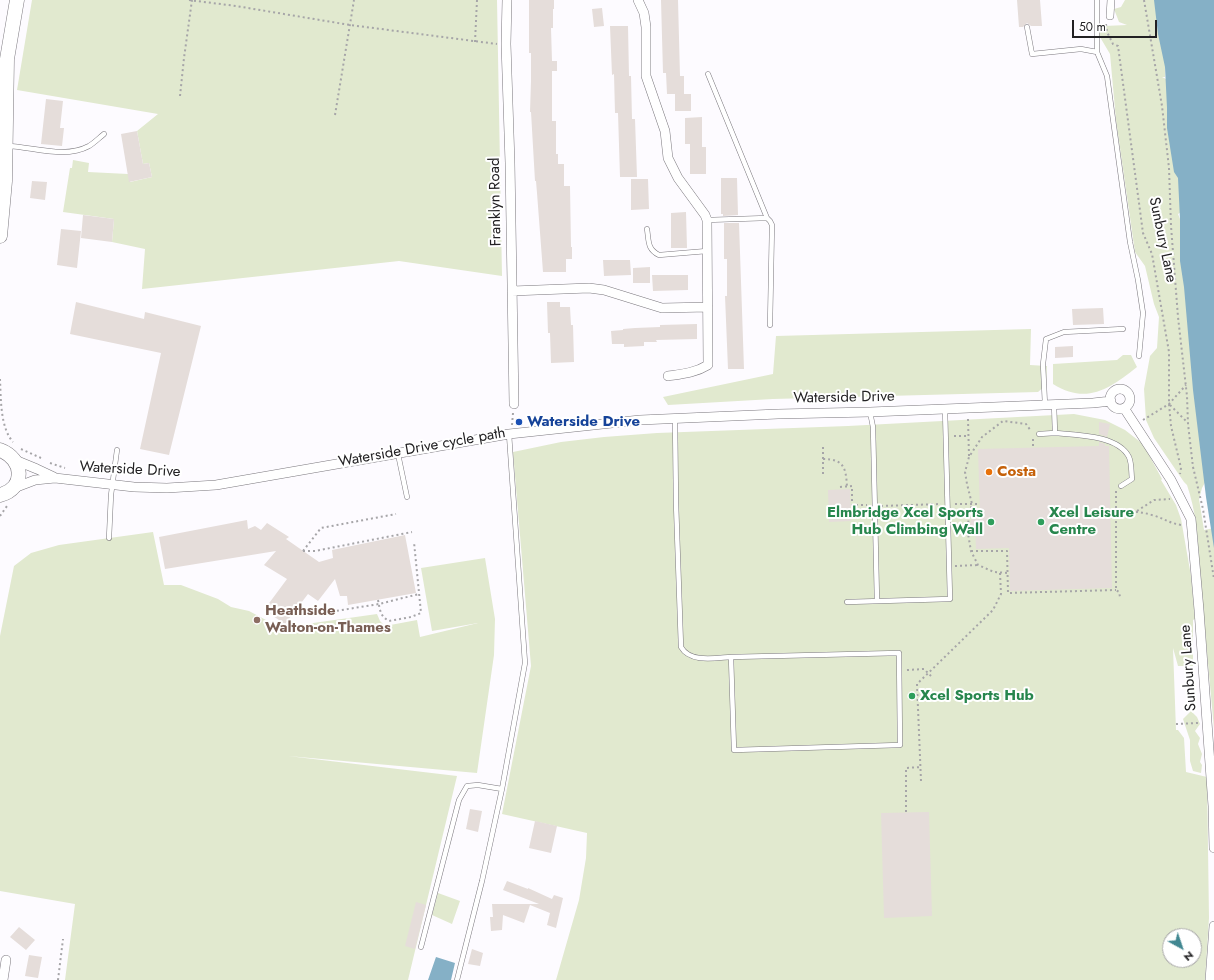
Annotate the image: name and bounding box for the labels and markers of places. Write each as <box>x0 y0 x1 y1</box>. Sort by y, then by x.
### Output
place label: Waterside Drive <box>527 413 640 431</box>
marker: Waterside Drive <box>514 417 524 427</box>
place label: Costa <box>997 463 1036 481</box>
marker: Costa <box>984 467 994 477</box>
place label: Elmbridge Xcel Sports Hub Climbing Wall <box>827 504 983 539</box>
place label: Xcel Leisure Centre <box>1049 504 1134 539</box>
marker: Elmbridge Xcel Sports Hub Climbing Wall <box>986 517 996 527</box>
marker: Xcel Leisure Centre <box>1036 517 1046 527</box>
place label: Heathside Walton-on-Thames <box>265 602 391 637</box>
marker: Heathside Walton-on-Thames <box>252 615 262 625</box>
place label: Xcel Sports Hub <box>920 687 1034 705</box>
marker: Xcel Sports Hub <box>907 691 917 701</box>

